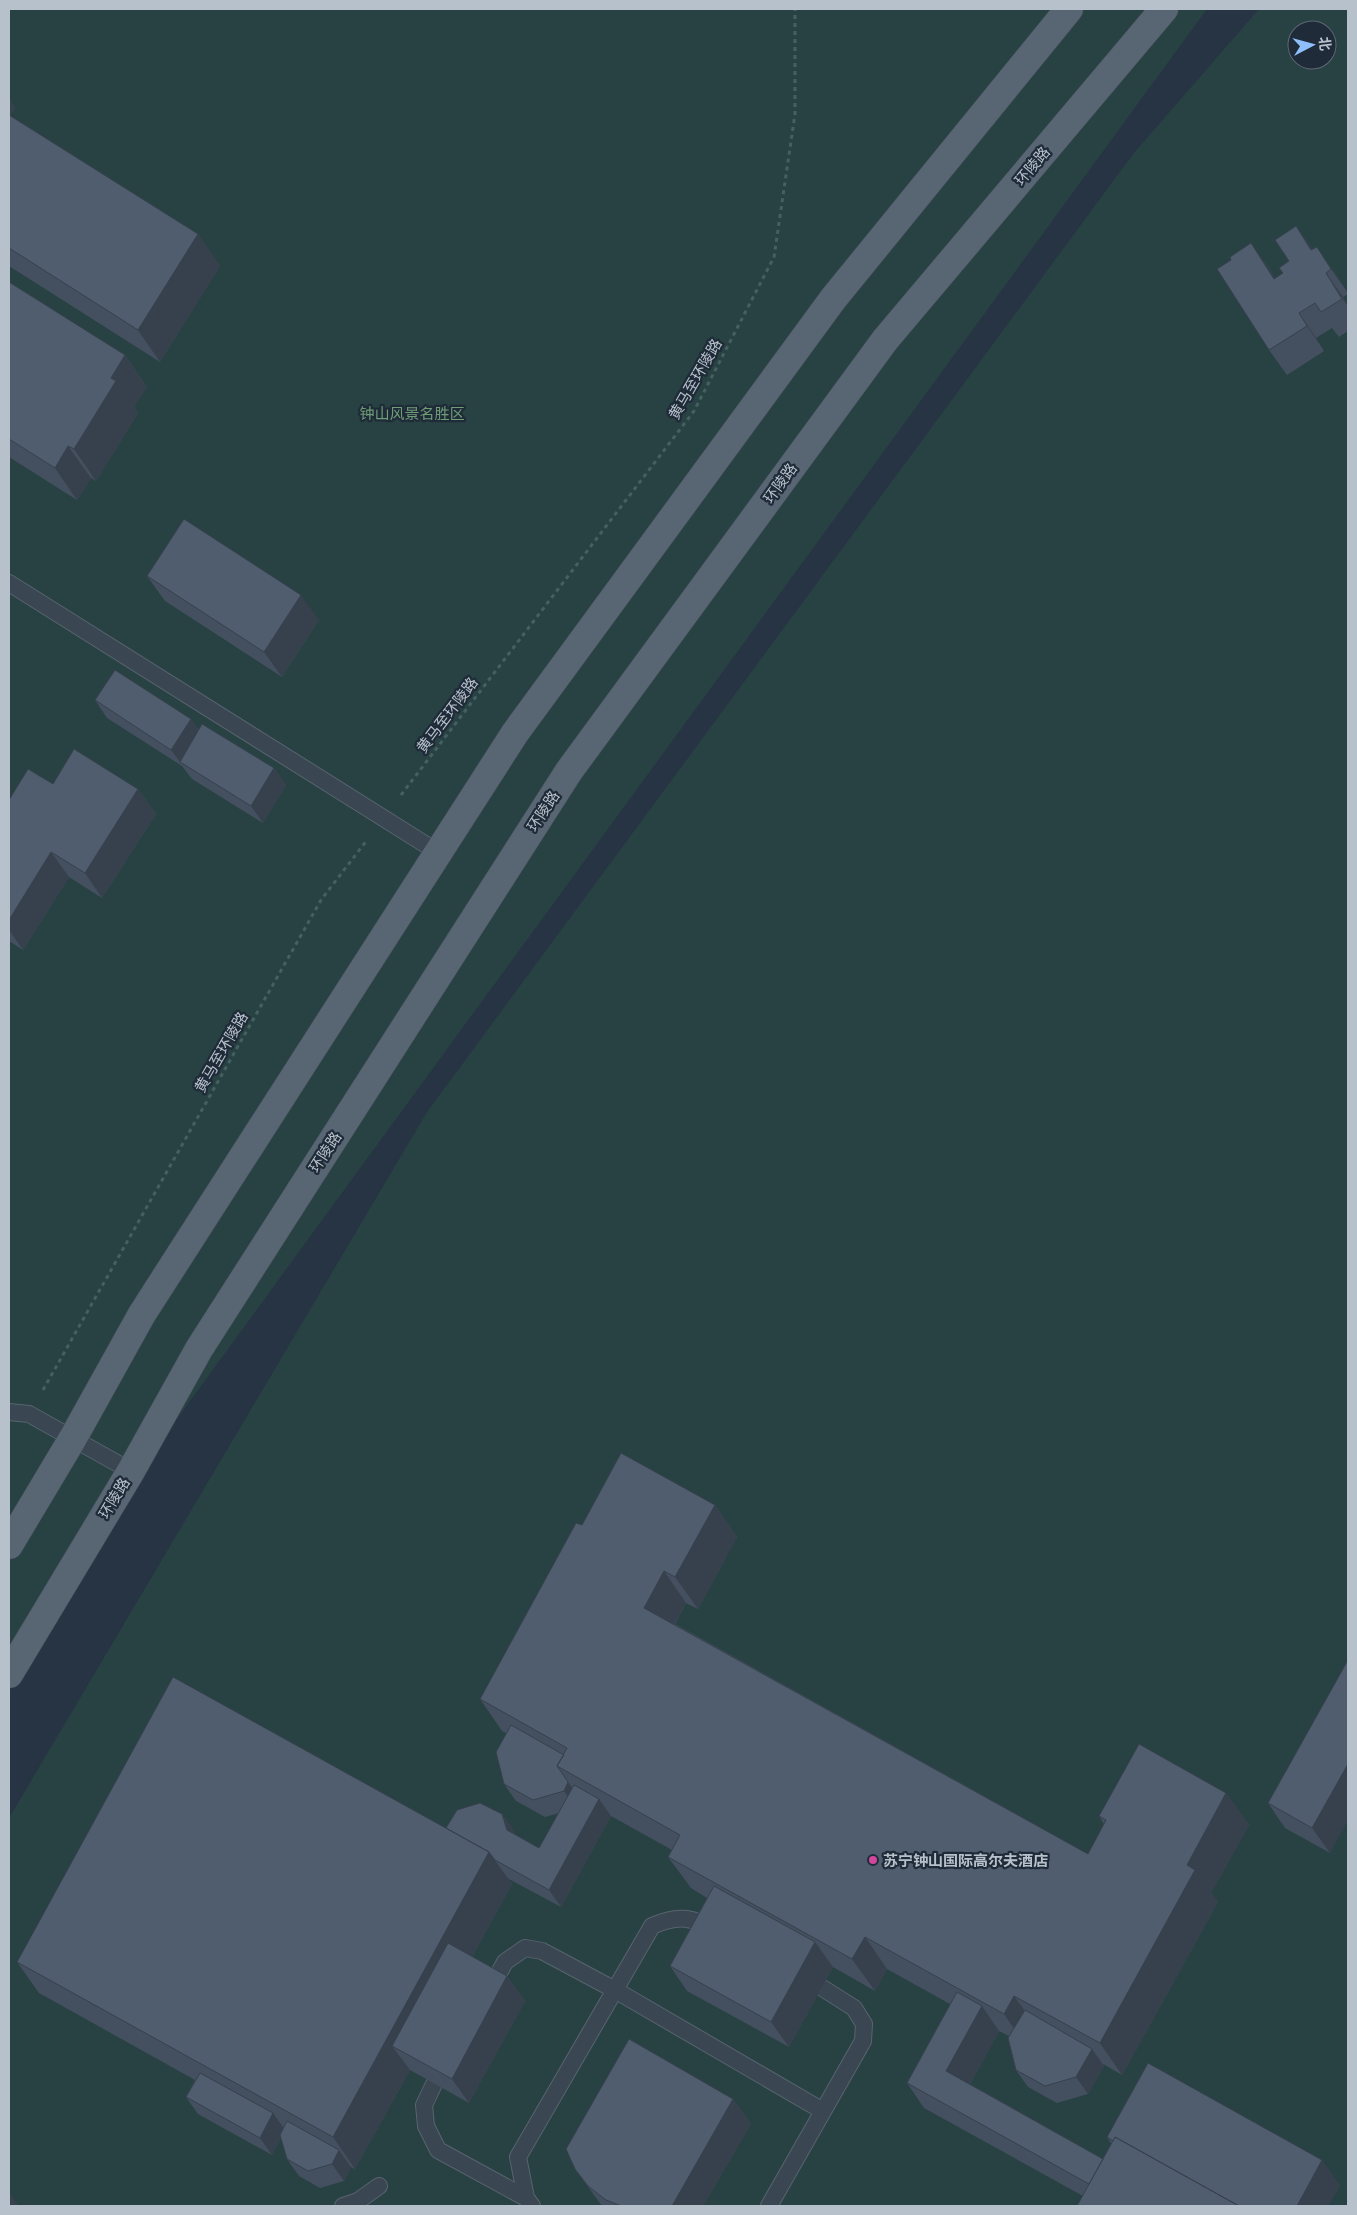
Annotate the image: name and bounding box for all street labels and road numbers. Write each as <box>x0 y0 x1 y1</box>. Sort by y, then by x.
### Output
street label: 环陵路 <box>1010 143 1054 189</box>
street label: 黄马至环陵路 <box>664 335 726 423</box>
street label: 环陵路 <box>759 459 801 507</box>
street label: 黄马至环陵路 <box>412 673 482 757</box>
street label: 环陵路 <box>523 787 563 835</box>
street label: 黄马至环陵路 <box>190 1008 252 1096</box>
street label: 环陵路 <box>305 1128 345 1176</box>
street label: 环陵路 <box>94 1474 134 1522</box>

